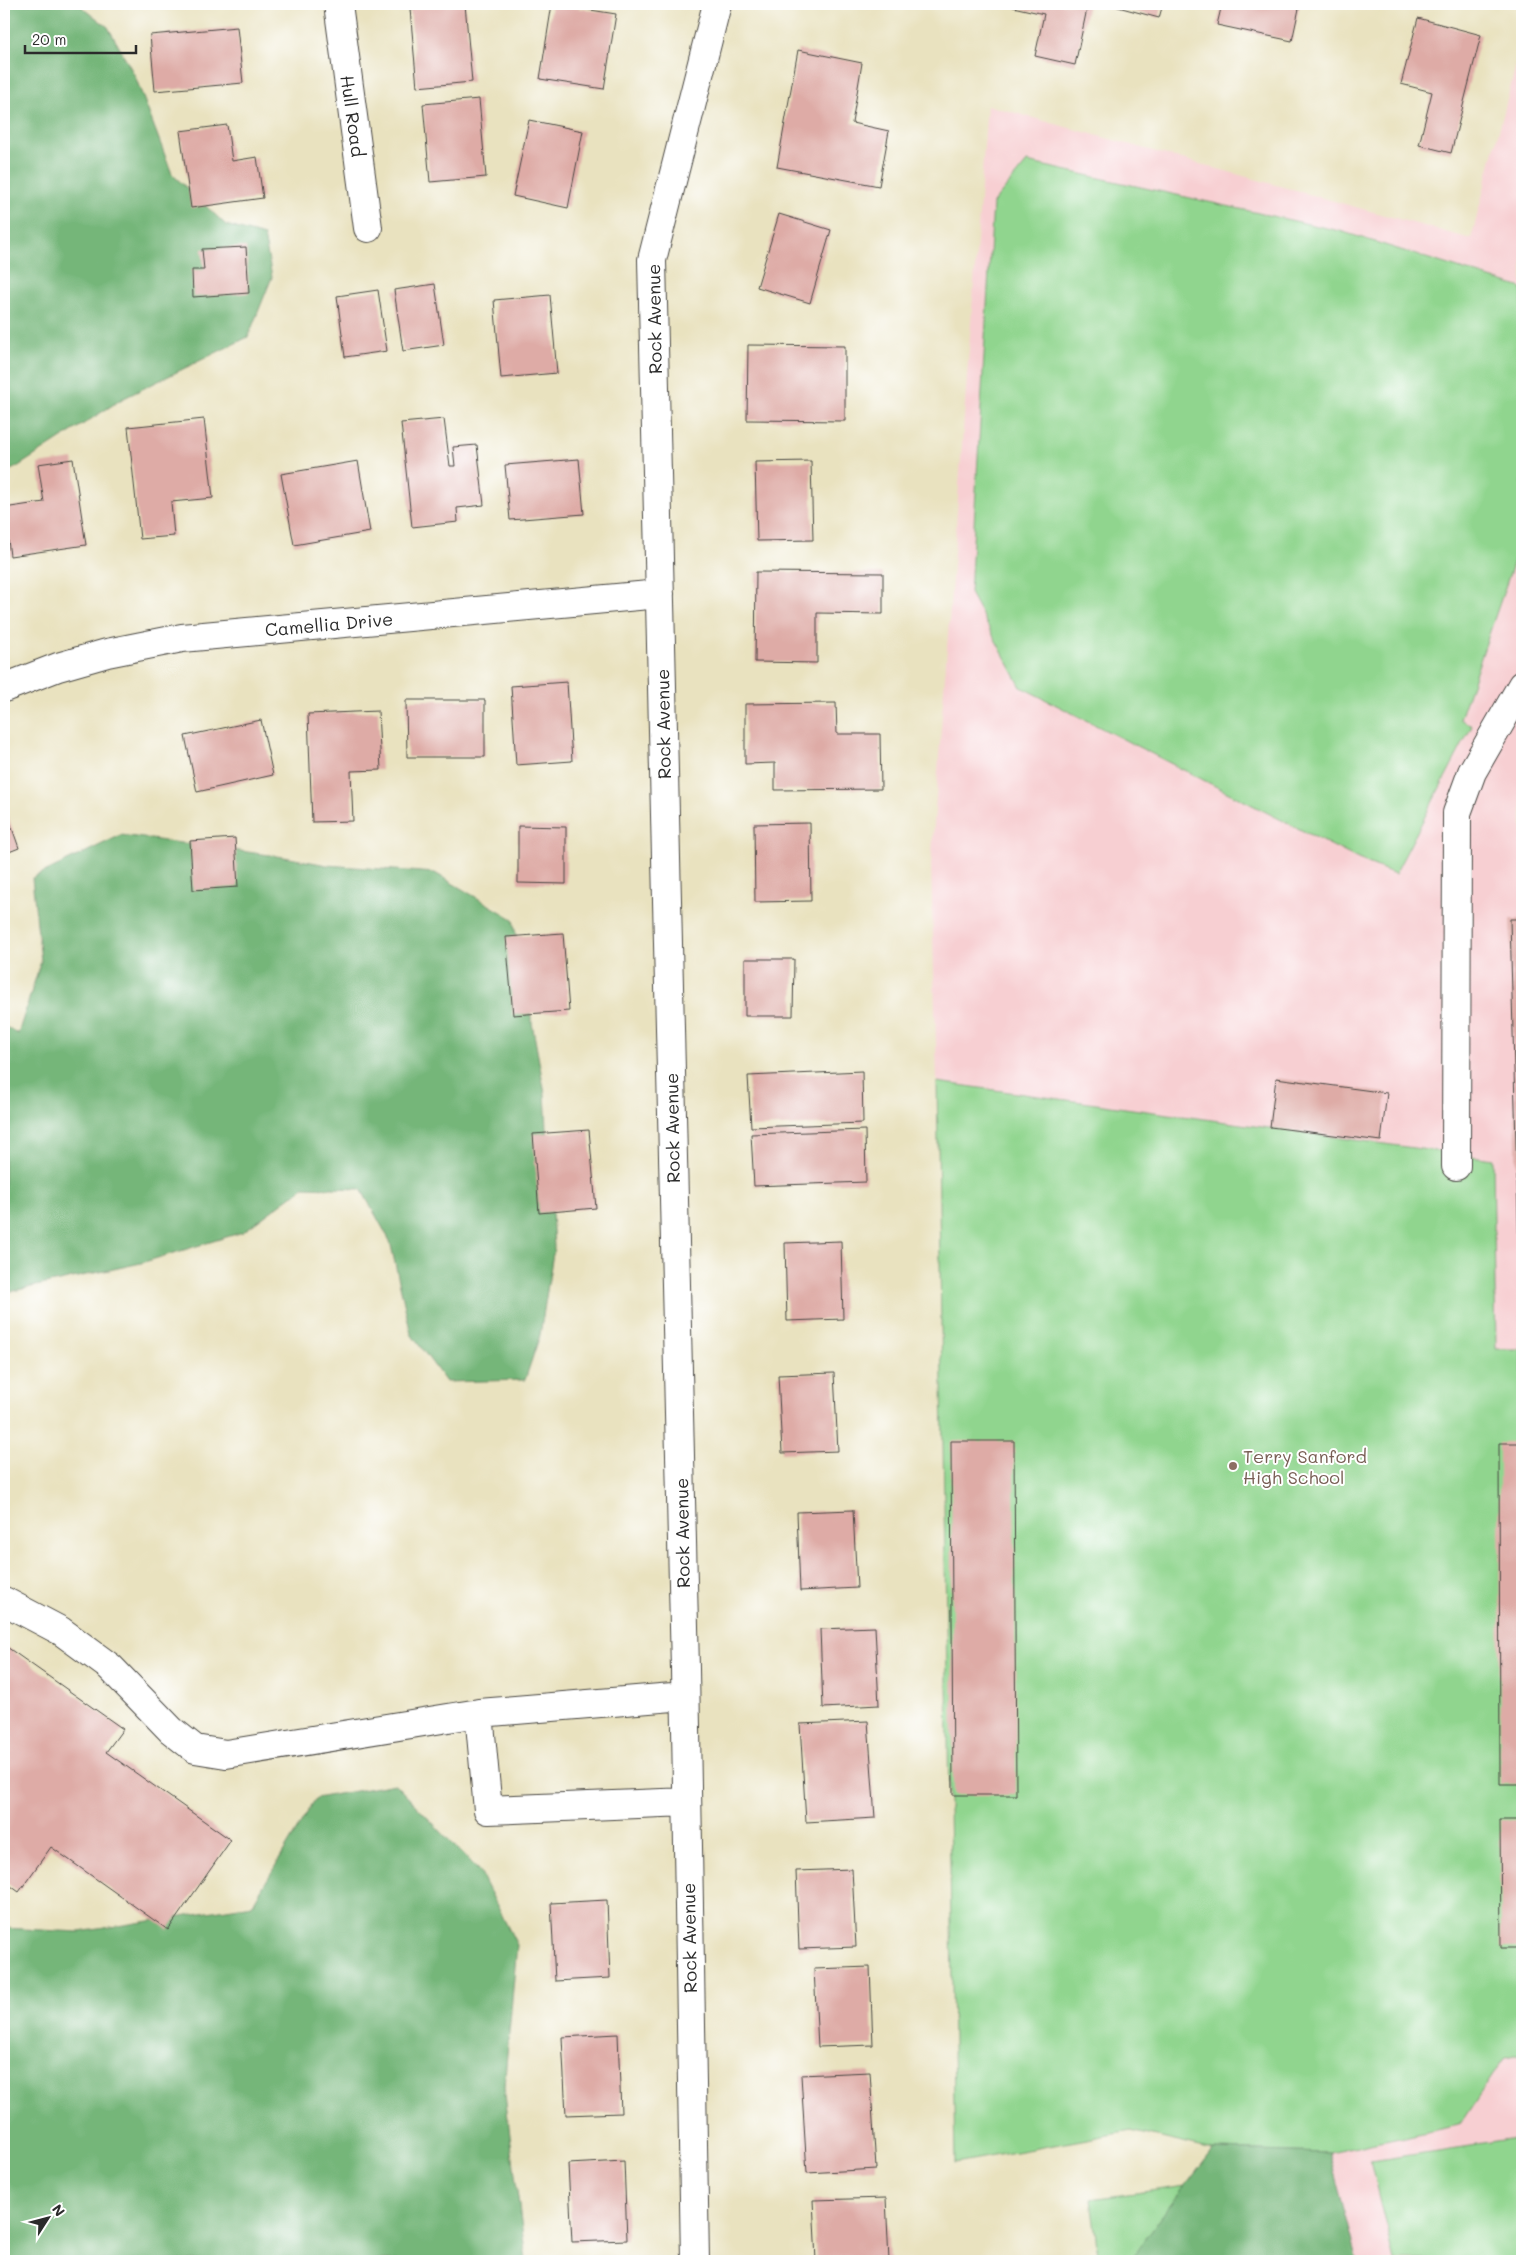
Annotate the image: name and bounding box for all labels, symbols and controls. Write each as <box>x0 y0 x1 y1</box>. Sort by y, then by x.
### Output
scale bar <box>25 22 136 54</box>
text: 20 m <box>32 29 66 49</box>
street label: Hull Road <box>335 74 371 158</box>
street label: Rock Avenue <box>641 264 667 374</box>
street label: Camellia Drive <box>264 606 394 642</box>
street label: Rock Avenue <box>650 669 676 779</box>
street label: Rock Avenue <box>659 1073 685 1183</box>
place label: Terry Sanford High School <box>1243 1444 1367 1489</box>
marker: Terry Sanford High School <box>1227 1460 1239 1472</box>
street label: Rock Avenue <box>669 1478 695 1588</box>
street label: Rock Avenue <box>676 1883 702 1993</box>
north arrow <box>22 2192 72 2242</box>
text: N <box>48 2200 70 2220</box>

